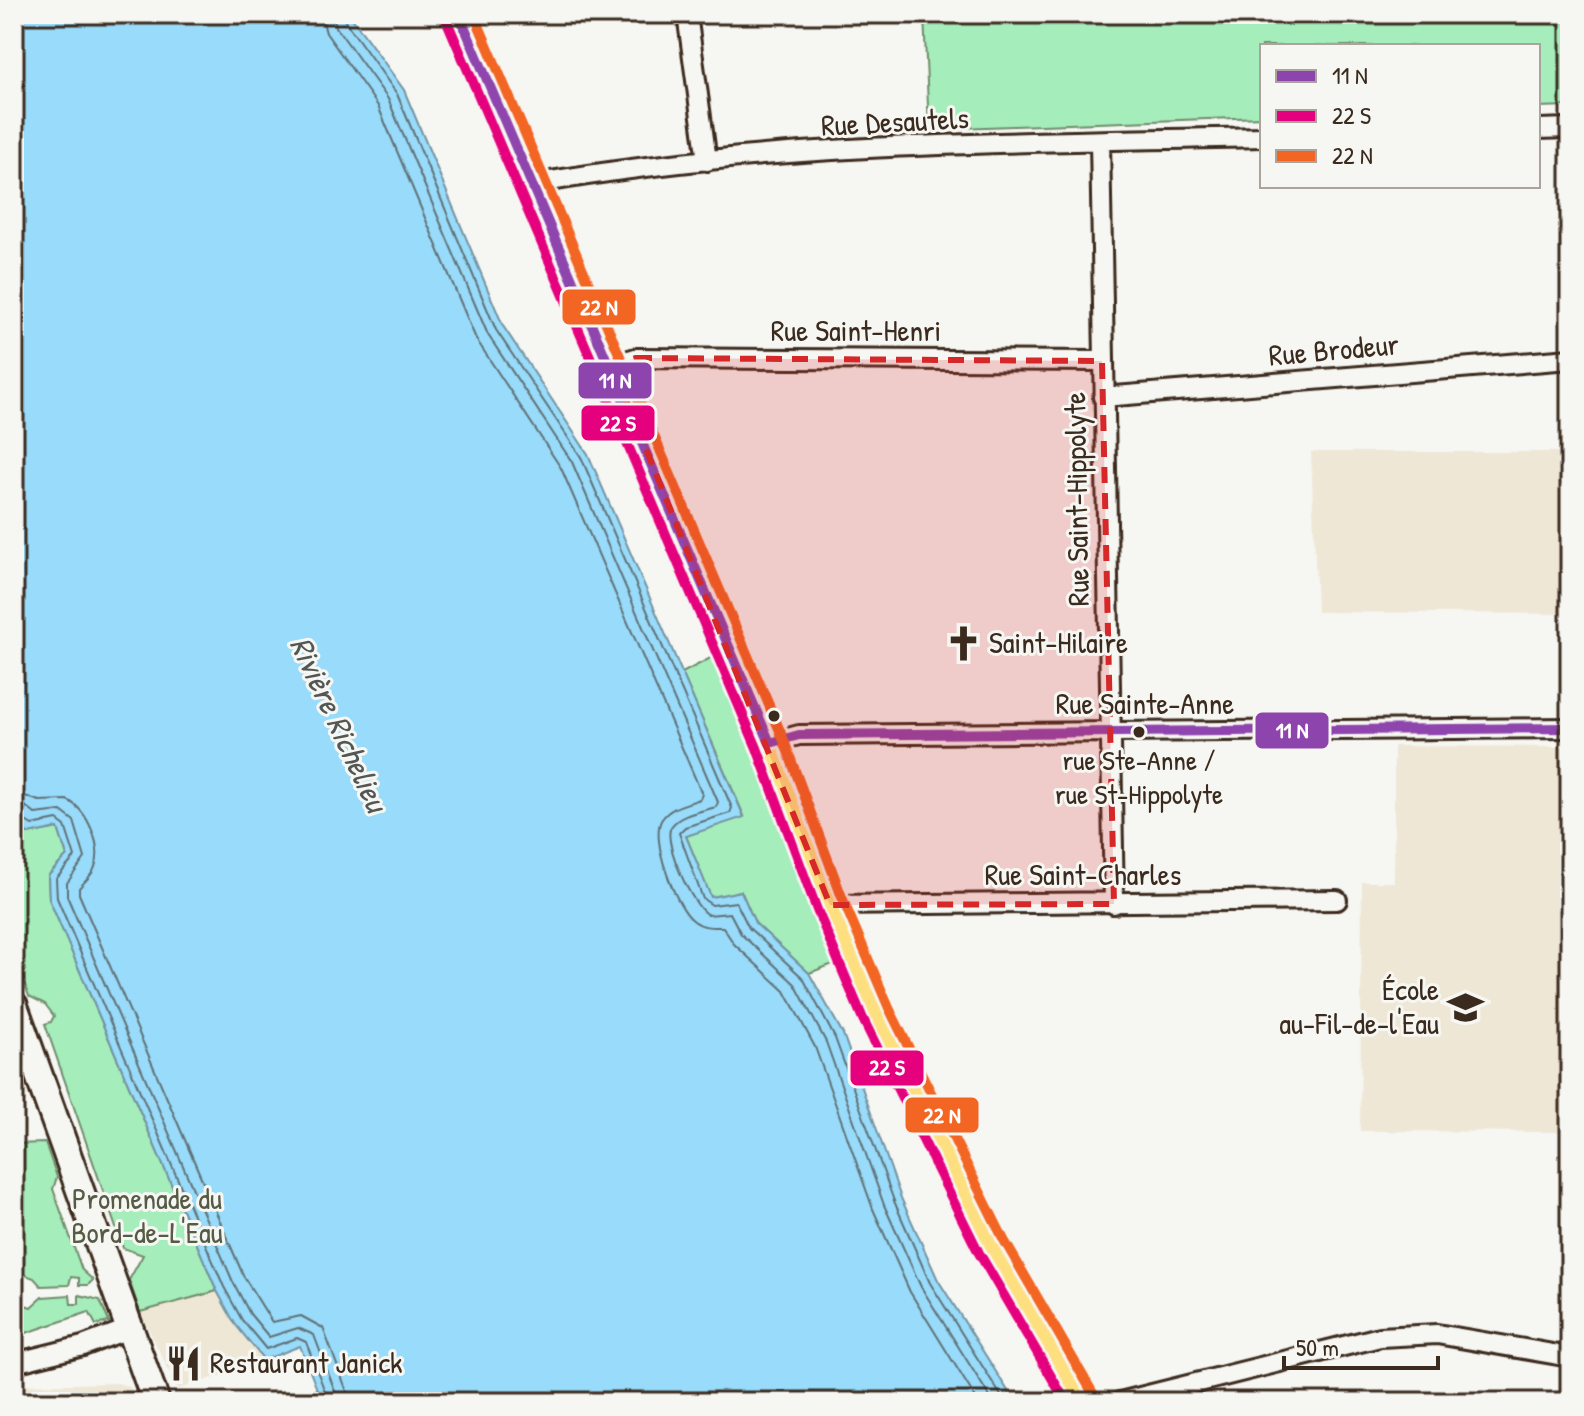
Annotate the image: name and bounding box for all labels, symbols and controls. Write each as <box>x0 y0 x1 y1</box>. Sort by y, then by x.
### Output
legend <box>1260 44 1540 188</box>
text: 11 N <box>1332 59 1368 91</box>
street label: Rue Desautels <box>820 97 970 145</box>
text: 22 S <box>1332 99 1371 131</box>
text: 22 N <box>1332 139 1373 171</box>
line badge: 22 N <box>561 288 637 326</box>
text: 22 N <box>580 292 618 322</box>
street label: Rue Saint-Henri <box>771 310 941 350</box>
street label: Rue Brodeur <box>1267 323 1401 375</box>
line badge: 11 N <box>577 361 653 400</box>
text: 11 N <box>599 365 632 395</box>
street label: Rue Saint-Hippolyte <box>1054 392 1098 606</box>
line badge: 22 S <box>580 404 656 442</box>
text: 22 S <box>600 408 637 438</box>
place label: Saint-Hilaire <box>989 622 1128 662</box>
church icon: Saint-Hilaire <box>944 624 982 662</box>
water label: Rivière Richelieu <box>280 629 400 820</box>
street label: Rue Sainte-Anne <box>1056 683 1234 723</box>
unlabelled marker <box>766 708 782 724</box>
line badge: 11 N <box>1254 711 1330 750</box>
text: 11 N <box>1276 715 1309 745</box>
marker: rue Ste-Anne / rue St-Hippolyte <box>1131 724 1147 740</box>
place label: rue Ste-Anne / rue St-Hippolyte <box>1055 741 1223 813</box>
street label: Rue Saint-Charles <box>985 854 1181 894</box>
place label: École au-Fil-de-l'Eau <box>1279 969 1439 1043</box>
school or university icon: École au-Fil-de-l'Eau <box>1446 988 1484 1026</box>
line badge: 22 S <box>849 1049 925 1087</box>
text: 22 S <box>869 1052 906 1082</box>
line badge: 22 N <box>904 1096 980 1134</box>
text: 22 N <box>923 1100 961 1130</box>
park label: Promenade du Bord-de-L'Eau <box>71 1178 223 1252</box>
scale bar <box>1284 1320 1438 1370</box>
text: 50 m <box>1296 1331 1339 1363</box>
place label: Restaurant Janick <box>210 1342 403 1382</box>
restaurant icon: Restaurant Janick <box>165 1344 203 1382</box>

